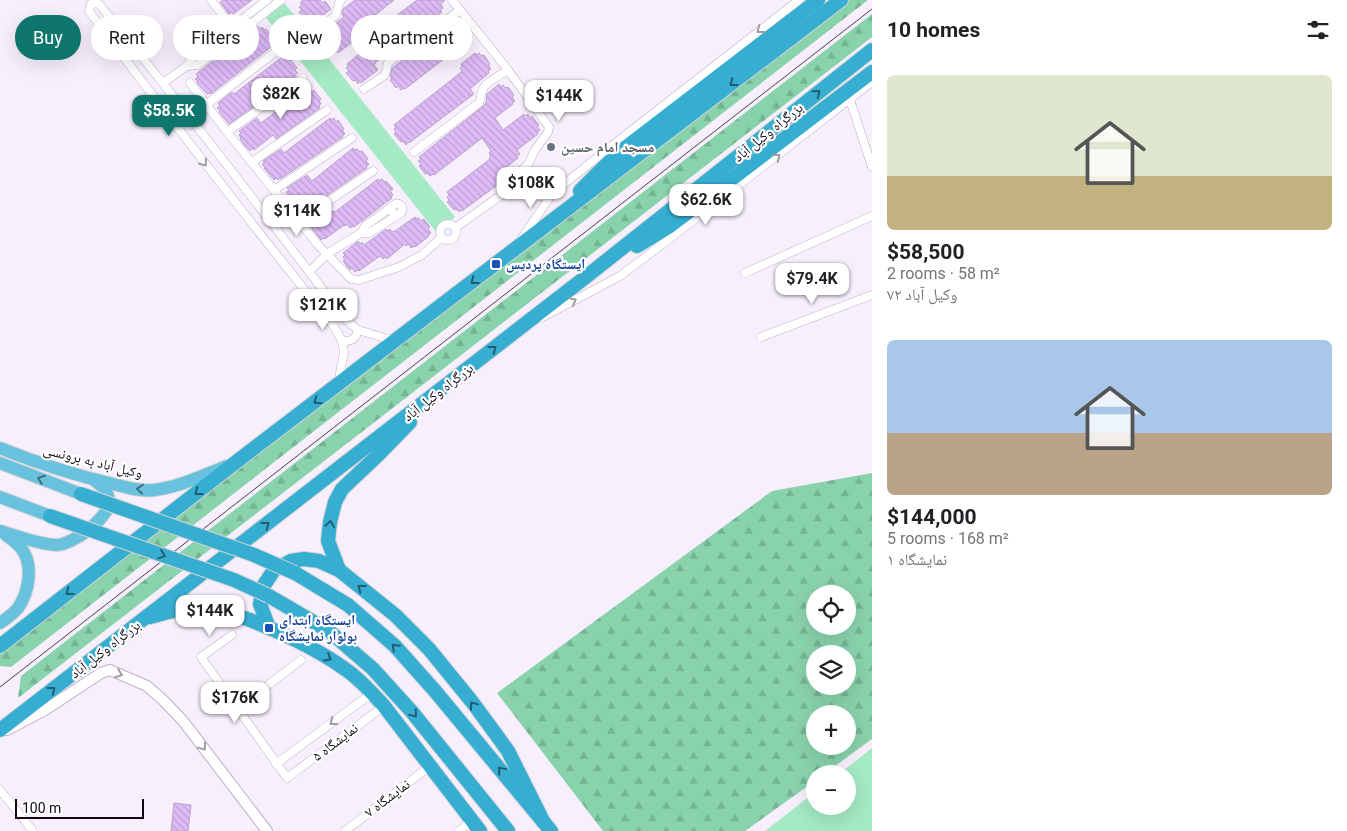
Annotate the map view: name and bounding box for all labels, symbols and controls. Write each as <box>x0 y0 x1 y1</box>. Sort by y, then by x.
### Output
chip: Buy <box>15 15 81 60</box>
chip: Rent <box>91 15 163 60</box>
chip: Filters <box>173 15 259 60</box>
chip: New <box>269 15 341 60</box>
chip: Apartment <box>351 15 472 60</box>
icon: filters <box>1304 16 1332 44</box>
text: 10 homes <box>887 18 980 42</box>
one-way arrow <box>756 24 766 33</box>
one-way arrow <box>729 77 739 86</box>
pin: $82K <box>251 78 311 120</box>
pin: $144K <box>524 80 594 122</box>
text: $82K <box>262 84 300 103</box>
text: $144K <box>536 86 582 105</box>
one-way arrow <box>811 91 820 99</box>
pin: $58.5K <box>128 94 210 137</box>
street label: بزرگراه وکیل آباد <box>730 99 807 166</box>
text: $58.5K <box>143 101 195 120</box>
icon: home <box>1065 108 1155 198</box>
place label: مسجد امام حسین <box>561 139 654 157</box>
marker: مسجد امام حسین <box>545 141 557 153</box>
one-way arrow <box>771 154 780 162</box>
one-way arrow <box>198 157 207 167</box>
pin: $108K <box>496 166 566 209</box>
text: $108K <box>508 173 554 192</box>
pin: $62.6K <box>665 184 747 226</box>
text: $62.6K <box>680 190 732 209</box>
pin: $114K <box>262 194 332 237</box>
text: $114K <box>274 201 320 220</box>
text: $58,500 <box>887 240 964 264</box>
place label: ایستگاه پردیس <box>506 256 585 273</box>
marker: ایستگاه پردیس <box>490 258 502 270</box>
pin: $79.4K <box>771 262 853 305</box>
text: 2 rooms · 58 m² <box>887 264 1000 283</box>
text: $79.4K <box>786 269 838 288</box>
one-way arrow <box>471 275 480 283</box>
text: ۷۲ وکیل آباد <box>887 285 958 304</box>
pin: $121K <box>288 288 358 331</box>
text: $121K <box>300 295 346 314</box>
one-way arrow <box>568 297 577 307</box>
one-way arrow <box>487 346 497 355</box>
street label: بزرگراه وکیل آباد <box>400 360 477 425</box>
icon: home <box>1065 373 1155 463</box>
one-way arrow <box>314 395 323 403</box>
street label: وکیل آباد به برونسی <box>42 441 144 482</box>
one-way arrow <box>37 475 46 485</box>
one-way arrow <box>136 484 144 495</box>
one-way arrow <box>195 487 204 495</box>
text: $144,000 <box>887 505 977 529</box>
one-way arrow <box>324 519 335 527</box>
one-way arrow <box>260 522 269 530</box>
text: 5 rooms · 168 m² <box>887 529 1009 548</box>
one-way arrow <box>157 549 166 559</box>
text: نمایشگاه ۱ <box>887 550 947 569</box>
map controls <box>806 585 856 815</box>
button: locate <box>806 585 856 635</box>
one-way arrow <box>66 586 75 595</box>
one-way arrow <box>358 586 367 594</box>
pin: $144K <box>175 594 245 637</box>
text: $144K <box>187 601 233 620</box>
place label: ایستگاه ابتدای بولوار نمایشگاه <box>279 612 357 645</box>
street label: بزرگراه وکیل آباد <box>67 617 144 682</box>
marker: ایستگاه ابتدای بولوار نمایشگاه <box>263 622 275 634</box>
one-way arrow <box>392 644 401 653</box>
button: layers <box>806 645 856 695</box>
one-way arrow <box>322 652 331 662</box>
one-way arrow <box>114 668 123 678</box>
pin: $176K <box>200 682 270 724</box>
one-way arrow <box>46 687 55 695</box>
text: $176K <box>212 688 258 707</box>
one-way arrow <box>471 702 479 711</box>
button: + <box>806 705 856 755</box>
one-way arrow <box>409 709 418 718</box>
one-way arrow <box>329 715 338 725</box>
street label: نمایشگاه ۵ <box>309 720 361 764</box>
one-way arrow <box>197 741 206 751</box>
button: − <box>806 765 856 815</box>
one-way arrow <box>498 767 506 776</box>
street label: نمایشگاه ۷ <box>361 776 413 820</box>
scale bar <box>15 796 144 819</box>
text: 100 m <box>22 800 61 816</box>

